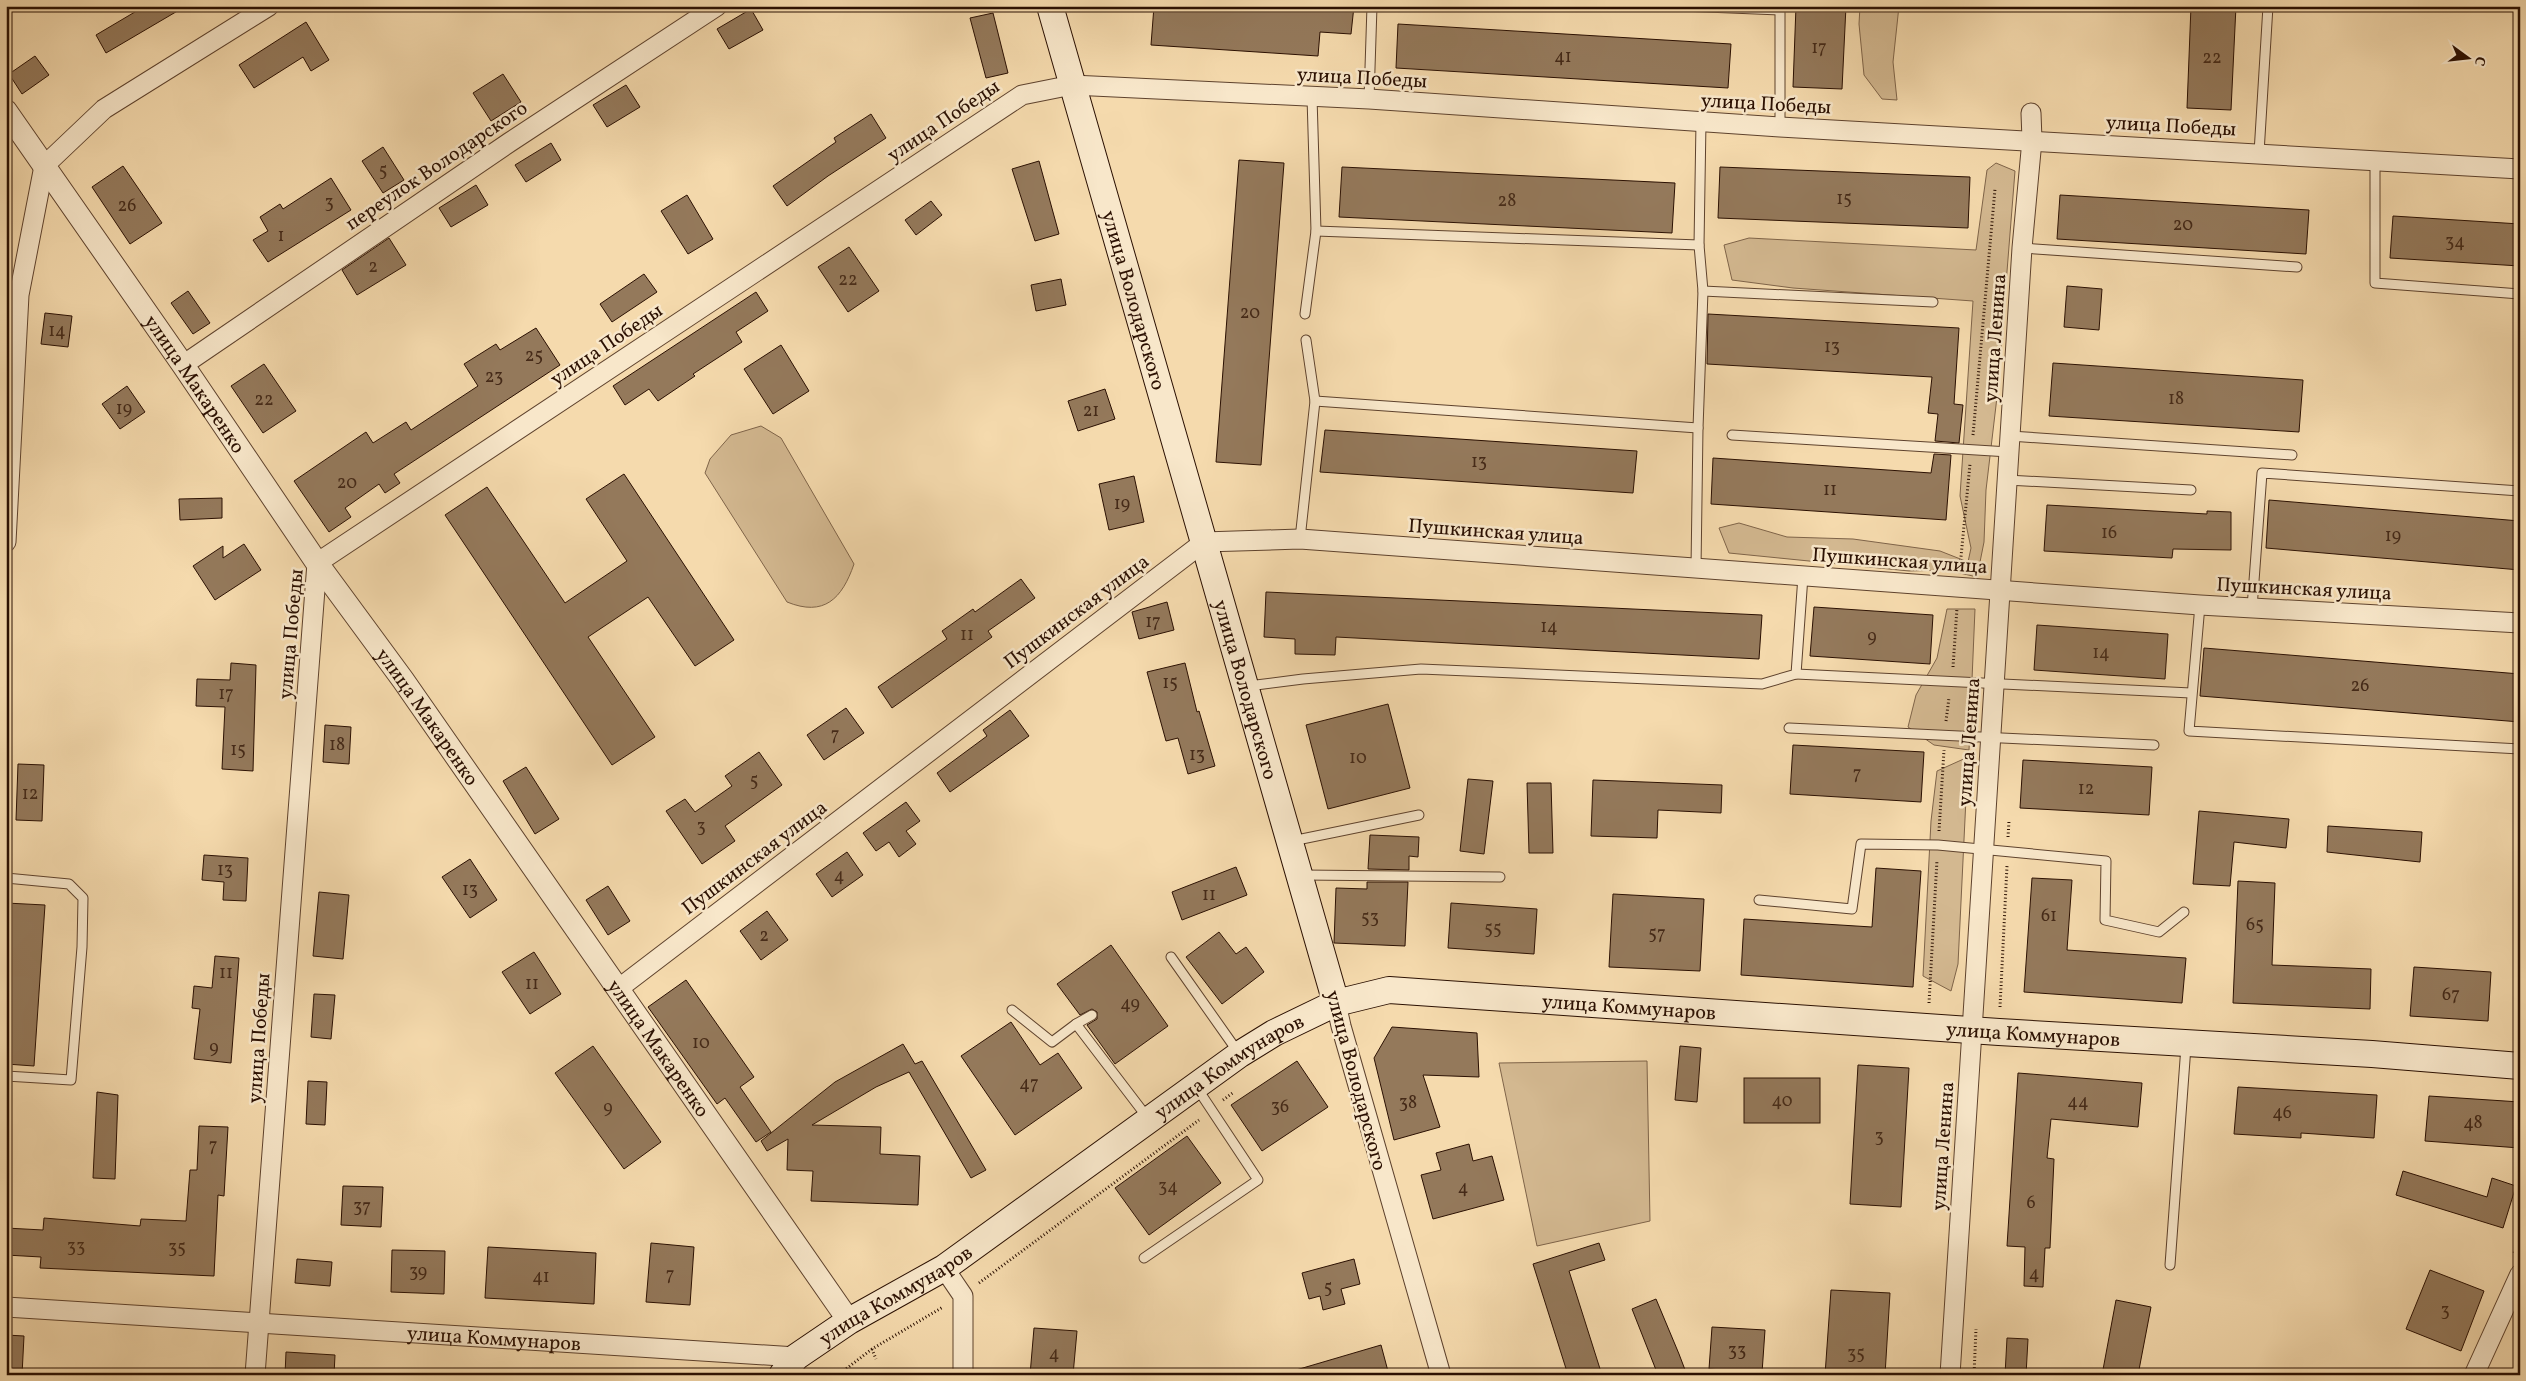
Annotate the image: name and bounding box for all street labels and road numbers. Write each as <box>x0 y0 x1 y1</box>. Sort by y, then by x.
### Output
street label: улица Победы <box>1296 62 1428 96</box>
street label: улица Победы <box>882 74 1006 170</box>
street label: улица Победы <box>1700 88 1832 122</box>
street label: переулок Володарского <box>340 95 534 238</box>
street label: улица Победы <box>2105 110 2237 144</box>
street label: улица Володарского <box>1093 208 1172 394</box>
street label: улица Ленина <box>1978 273 2014 404</box>
street label: улица Победы <box>545 298 669 394</box>
street label: улица Макаренко <box>136 310 251 460</box>
street label: Пушкинская улица <box>1407 513 1585 553</box>
street label: Пушкинская улица <box>1811 542 1989 582</box>
street label: Пушкинская улица <box>999 549 1156 677</box>
street label: улица Победы <box>272 568 312 700</box>
street label: Пушкинская улица <box>2215 571 2392 609</box>
street label: улица Володарского <box>1205 597 1283 783</box>
street label: улица Макаренко <box>368 643 484 792</box>
street label: улица Ленина <box>1952 677 1988 808</box>
street label: Пушкинская улица <box>677 795 834 923</box>
street label: улица Победы <box>241 972 279 1104</box>
street label: улица Макаренко <box>599 974 715 1124</box>
street label: улица Володарского <box>1318 987 1393 1174</box>
street label: улица Коммунаров <box>1541 989 1717 1028</box>
street label: улица Коммунаров <box>1149 1009 1309 1127</box>
street label: улица Коммунаров <box>1945 1016 2121 1055</box>
street label: улица Ленина <box>1926 1081 1962 1212</box>
street label: улица Коммунаров <box>814 1240 979 1353</box>
street label: улица Коммунаров <box>406 1320 582 1359</box>

